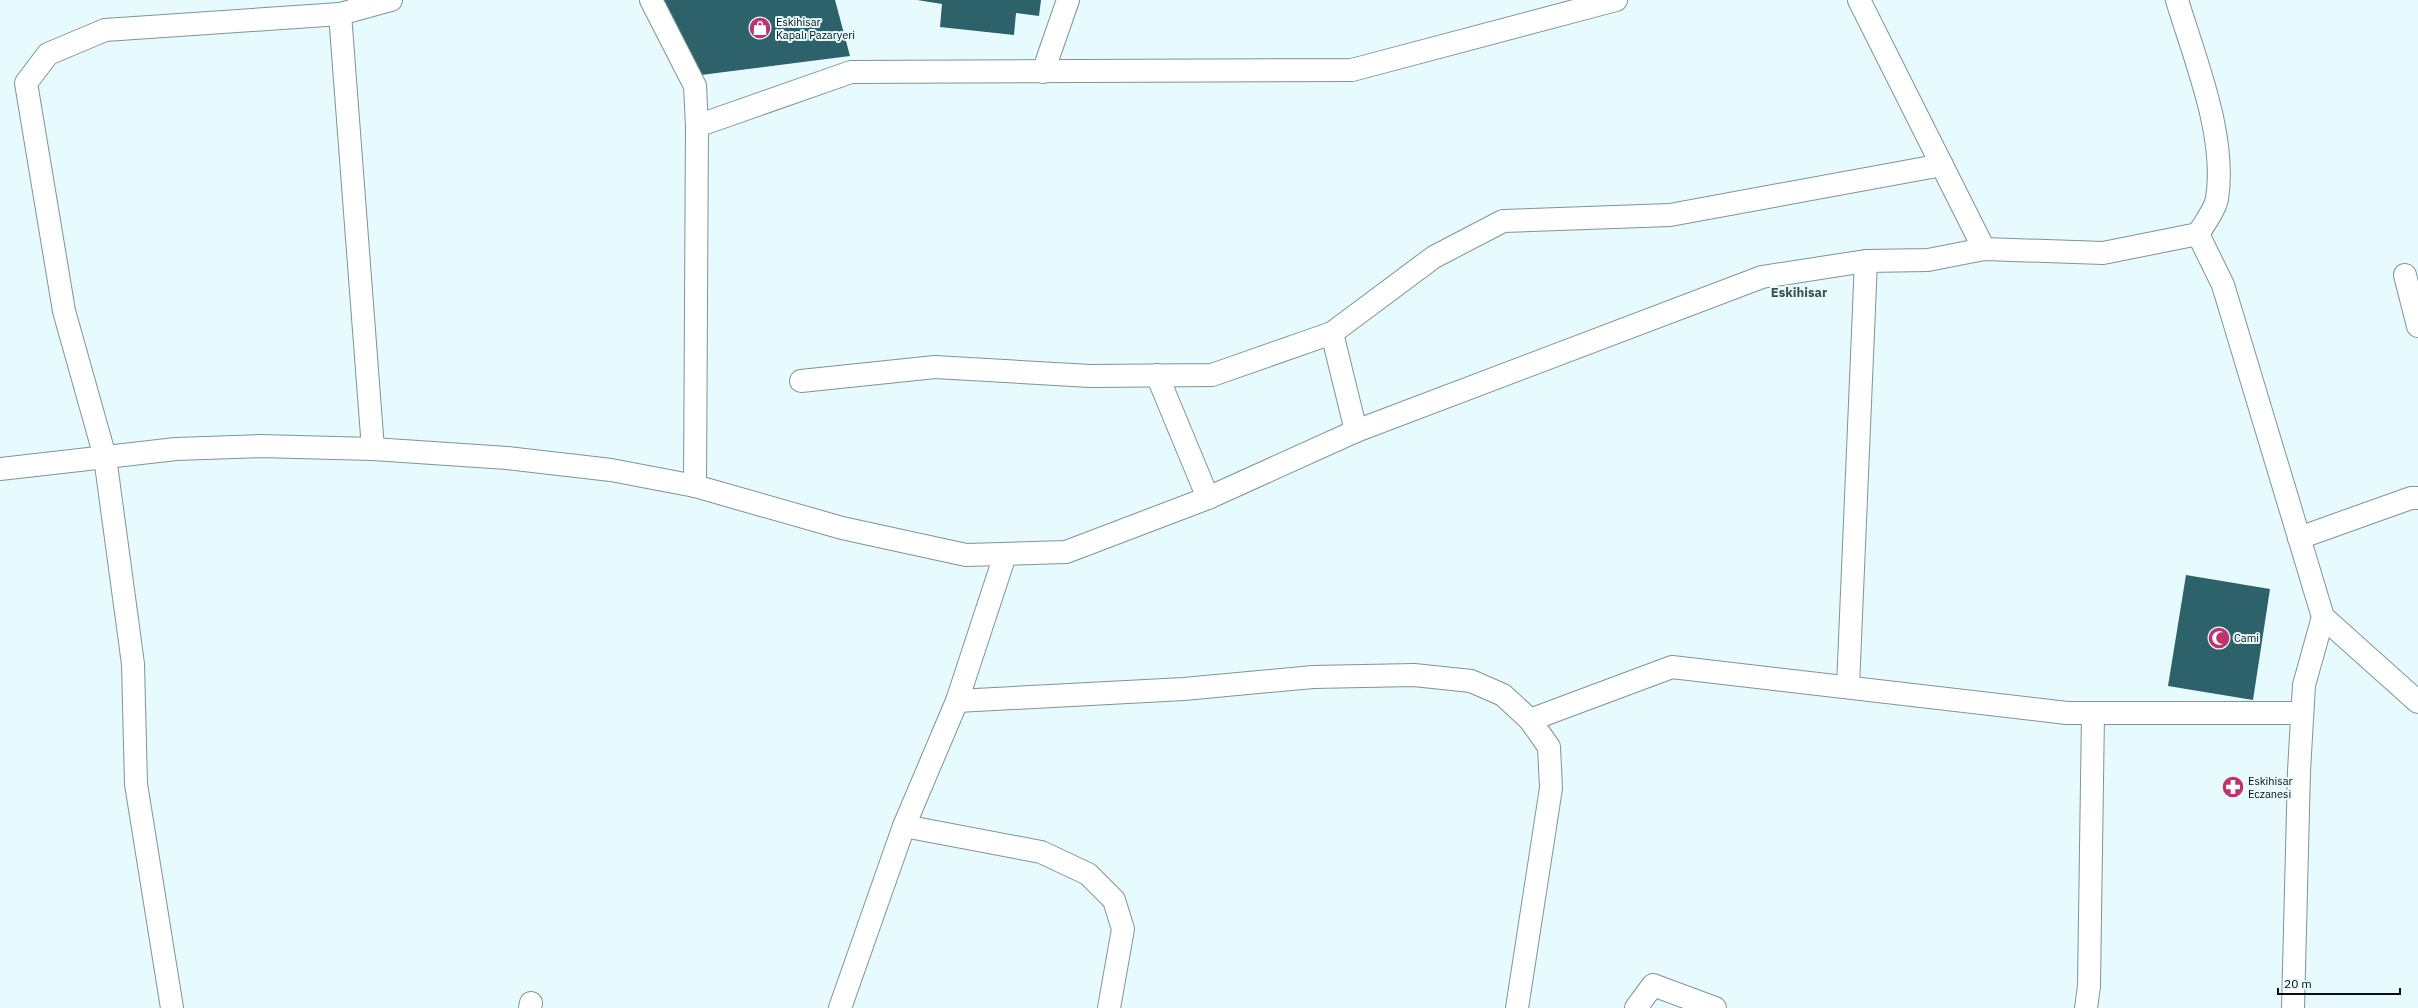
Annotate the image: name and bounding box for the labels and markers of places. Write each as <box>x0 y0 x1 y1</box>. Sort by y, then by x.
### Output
shop icon: Eskihisar Kapalı Pazaryeri <box>747 15 773 41</box>
place label: Eskihisar Kapalı Pazaryeri <box>776 15 855 42</box>
mosque icon: Cami <box>2206 625 2232 651</box>
place label: Cami <box>2234 631 2259 645</box>
pharmacy icon: Eskihisar Eczanesi <box>2220 774 2246 800</box>
place label: Eskihisar Eczanesi <box>2248 774 2293 801</box>

